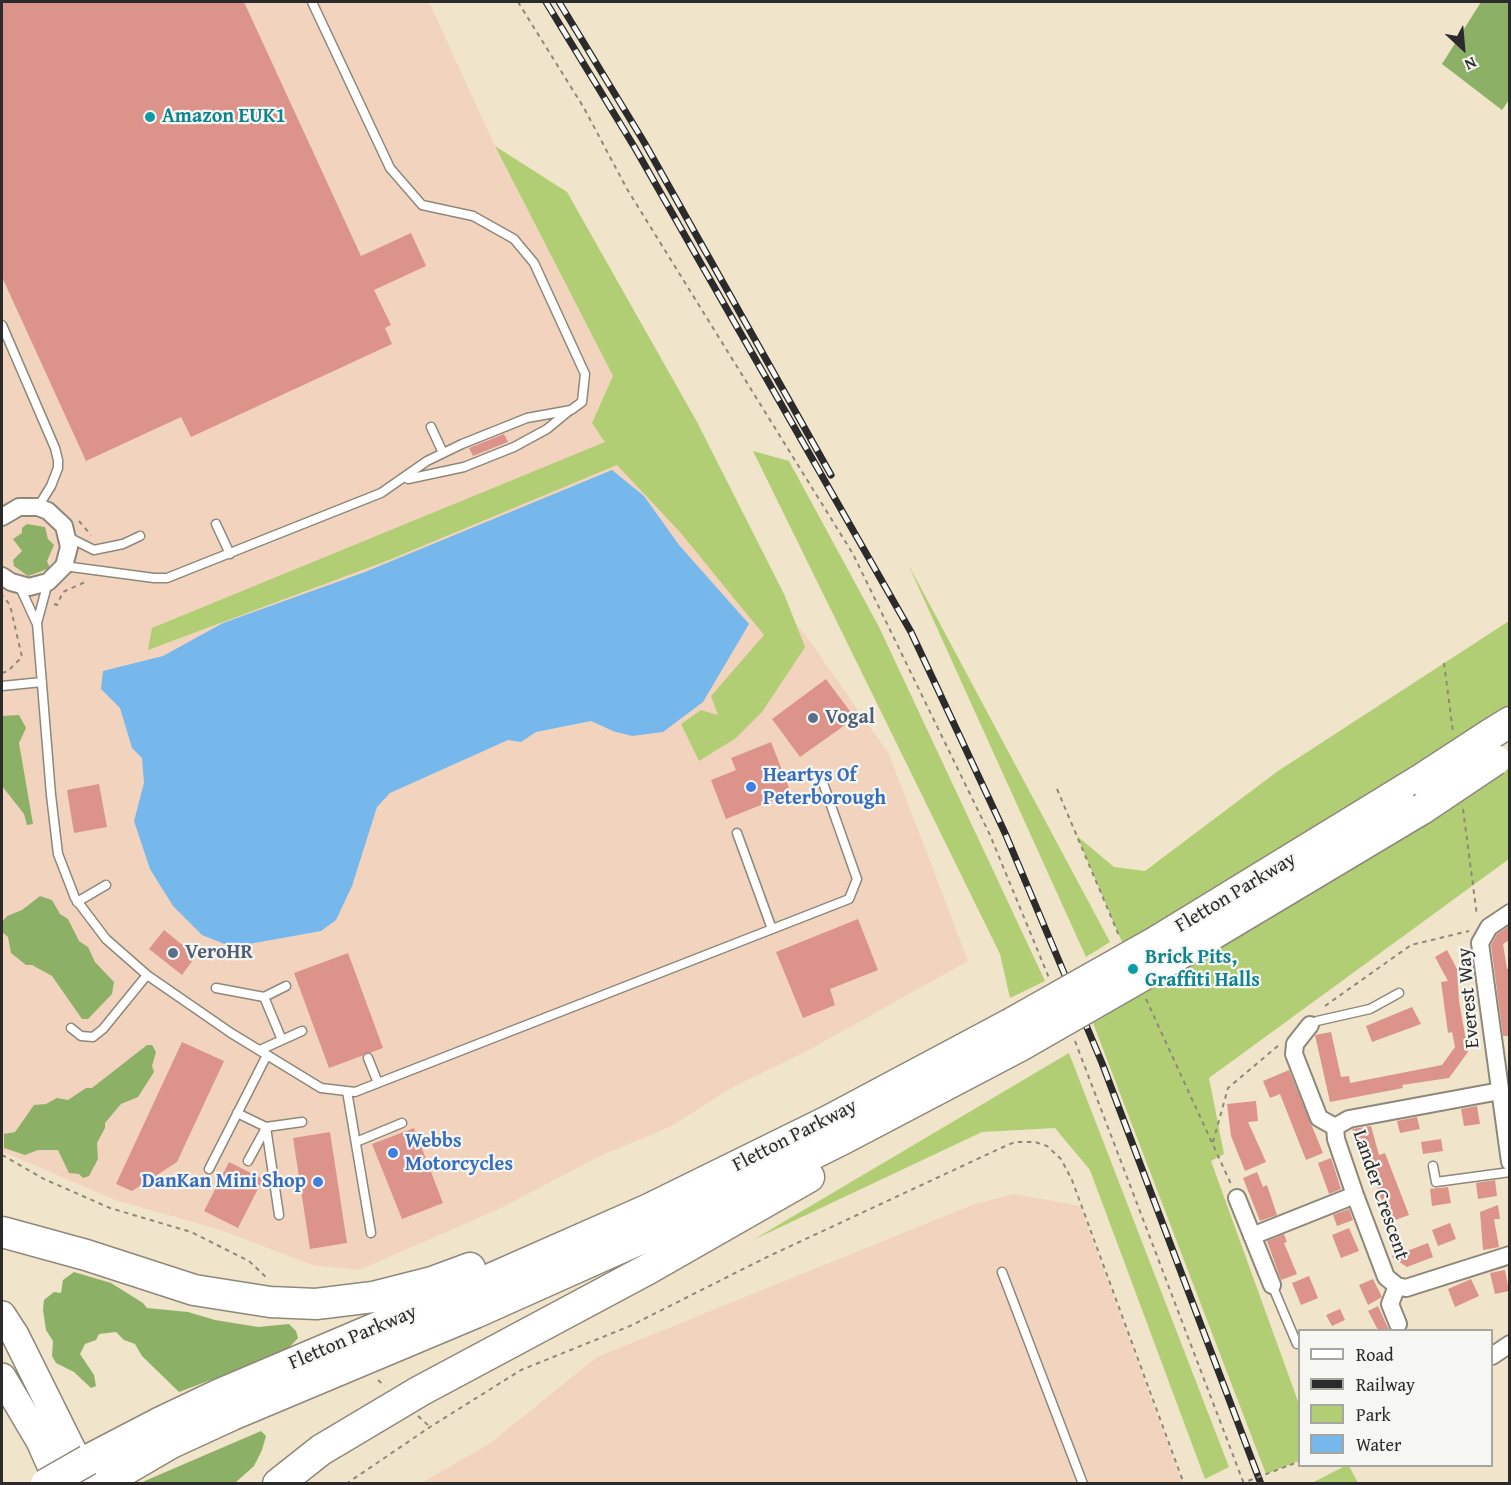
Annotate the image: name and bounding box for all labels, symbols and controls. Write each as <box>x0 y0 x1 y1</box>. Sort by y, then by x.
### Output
north arrow <box>1433 18 1493 78</box>
text: N <box>1461 51 1481 77</box>
place label: Amazon EUK1 <box>162 105 286 129</box>
marker: Amazon EUK1 <box>143 110 157 124</box>
place label: Vogal <box>825 706 875 730</box>
marker: Vogal <box>806 711 820 725</box>
place label: Heartys Of Peterborough <box>763 764 886 811</box>
marker: Heartys Of Peterborough <box>744 780 758 794</box>
street label: Fletton Parkway <box>1171 848 1301 938</box>
place label: VeroHR <box>185 941 253 965</box>
marker: VeroHR <box>166 946 180 960</box>
place label: Brick Pits, Graffiti Halls <box>1145 946 1260 993</box>
street label: Everest Way <box>1453 946 1485 1050</box>
marker: Brick Pits, Graffiti Halls <box>1126 962 1140 976</box>
street label: Fletton Parkway <box>729 1094 861 1178</box>
street label: Lander Crescent <box>1347 1127 1413 1263</box>
place label: Webbs Motorcycles <box>405 1130 513 1177</box>
marker: Webbs Motorcycles <box>386 1146 400 1160</box>
place label: DanKan Mini Shop <box>142 1170 306 1194</box>
marker: DanKan Mini Shop <box>311 1175 325 1189</box>
street label: Fletton Parkway <box>285 1300 421 1376</box>
legend <box>1298 1329 1493 1467</box>
text: Road <box>1356 1341 1394 1368</box>
text: Railway <box>1356 1371 1415 1398</box>
text: Park <box>1356 1401 1391 1428</box>
text: Water <box>1356 1431 1401 1458</box>

